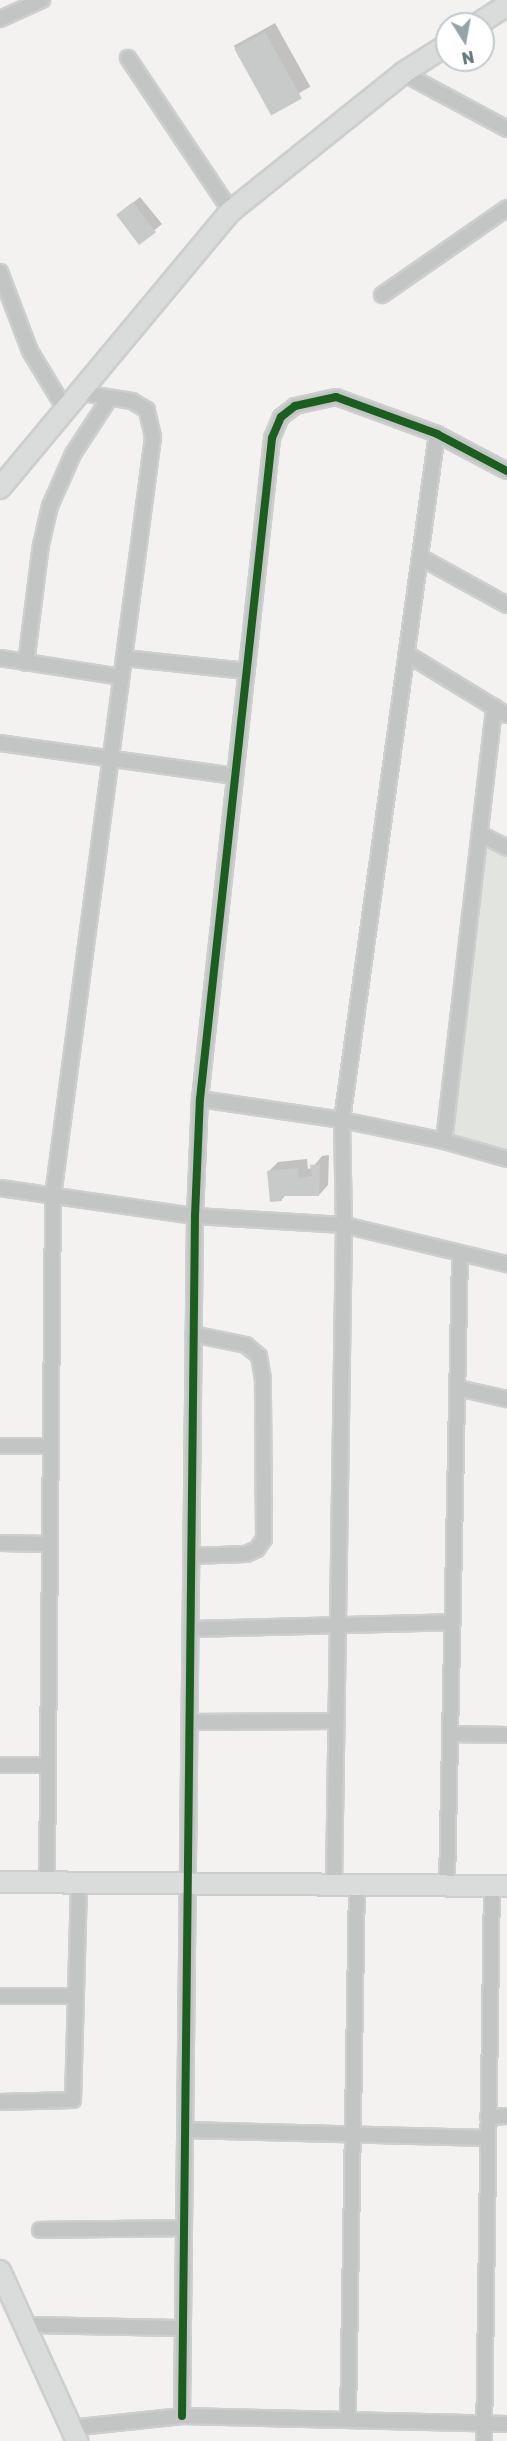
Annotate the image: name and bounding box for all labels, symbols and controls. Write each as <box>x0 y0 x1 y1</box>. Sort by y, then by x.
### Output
north arrow <box>435 12 495 72</box>
text: N <box>460 47 476 69</box>

